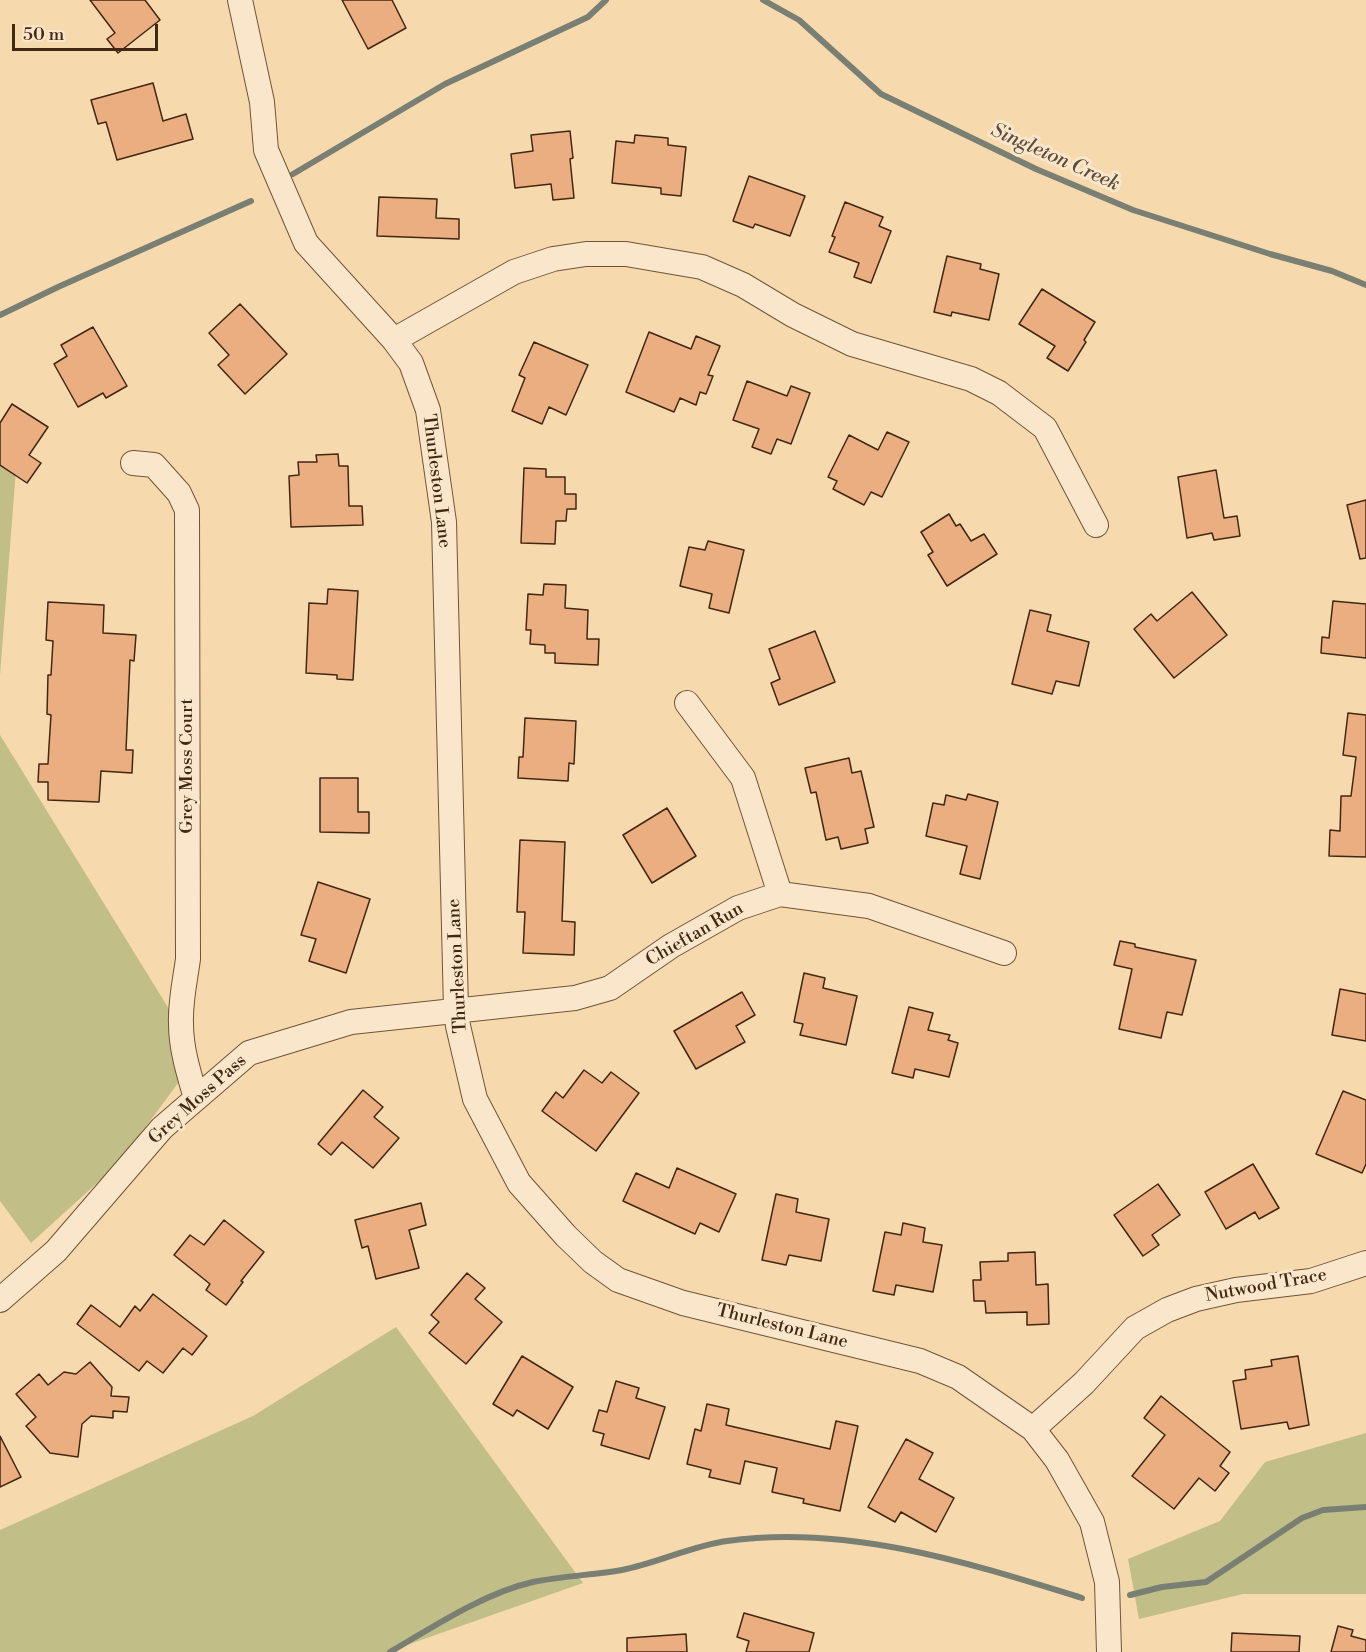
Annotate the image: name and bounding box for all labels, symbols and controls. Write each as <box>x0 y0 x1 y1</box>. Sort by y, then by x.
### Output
scale bar <box>15 12 160 50</box>
text: 50 m <box>23 23 64 46</box>
water label: Singleton Creek <box>987 119 1123 197</box>
street label: Thurleston Lane <box>417 413 455 549</box>
street label: Grey Moss Court <box>177 698 199 834</box>
street label: Thurleston Lane <box>444 898 472 1034</box>
street label: Chieftan Run <box>642 898 748 972</box>
street label: Grey Moss Pass <box>145 1050 251 1150</box>
street label: Nutwood Trace <box>1204 1265 1328 1307</box>
street label: Thurleston Lane <box>714 1300 850 1354</box>

